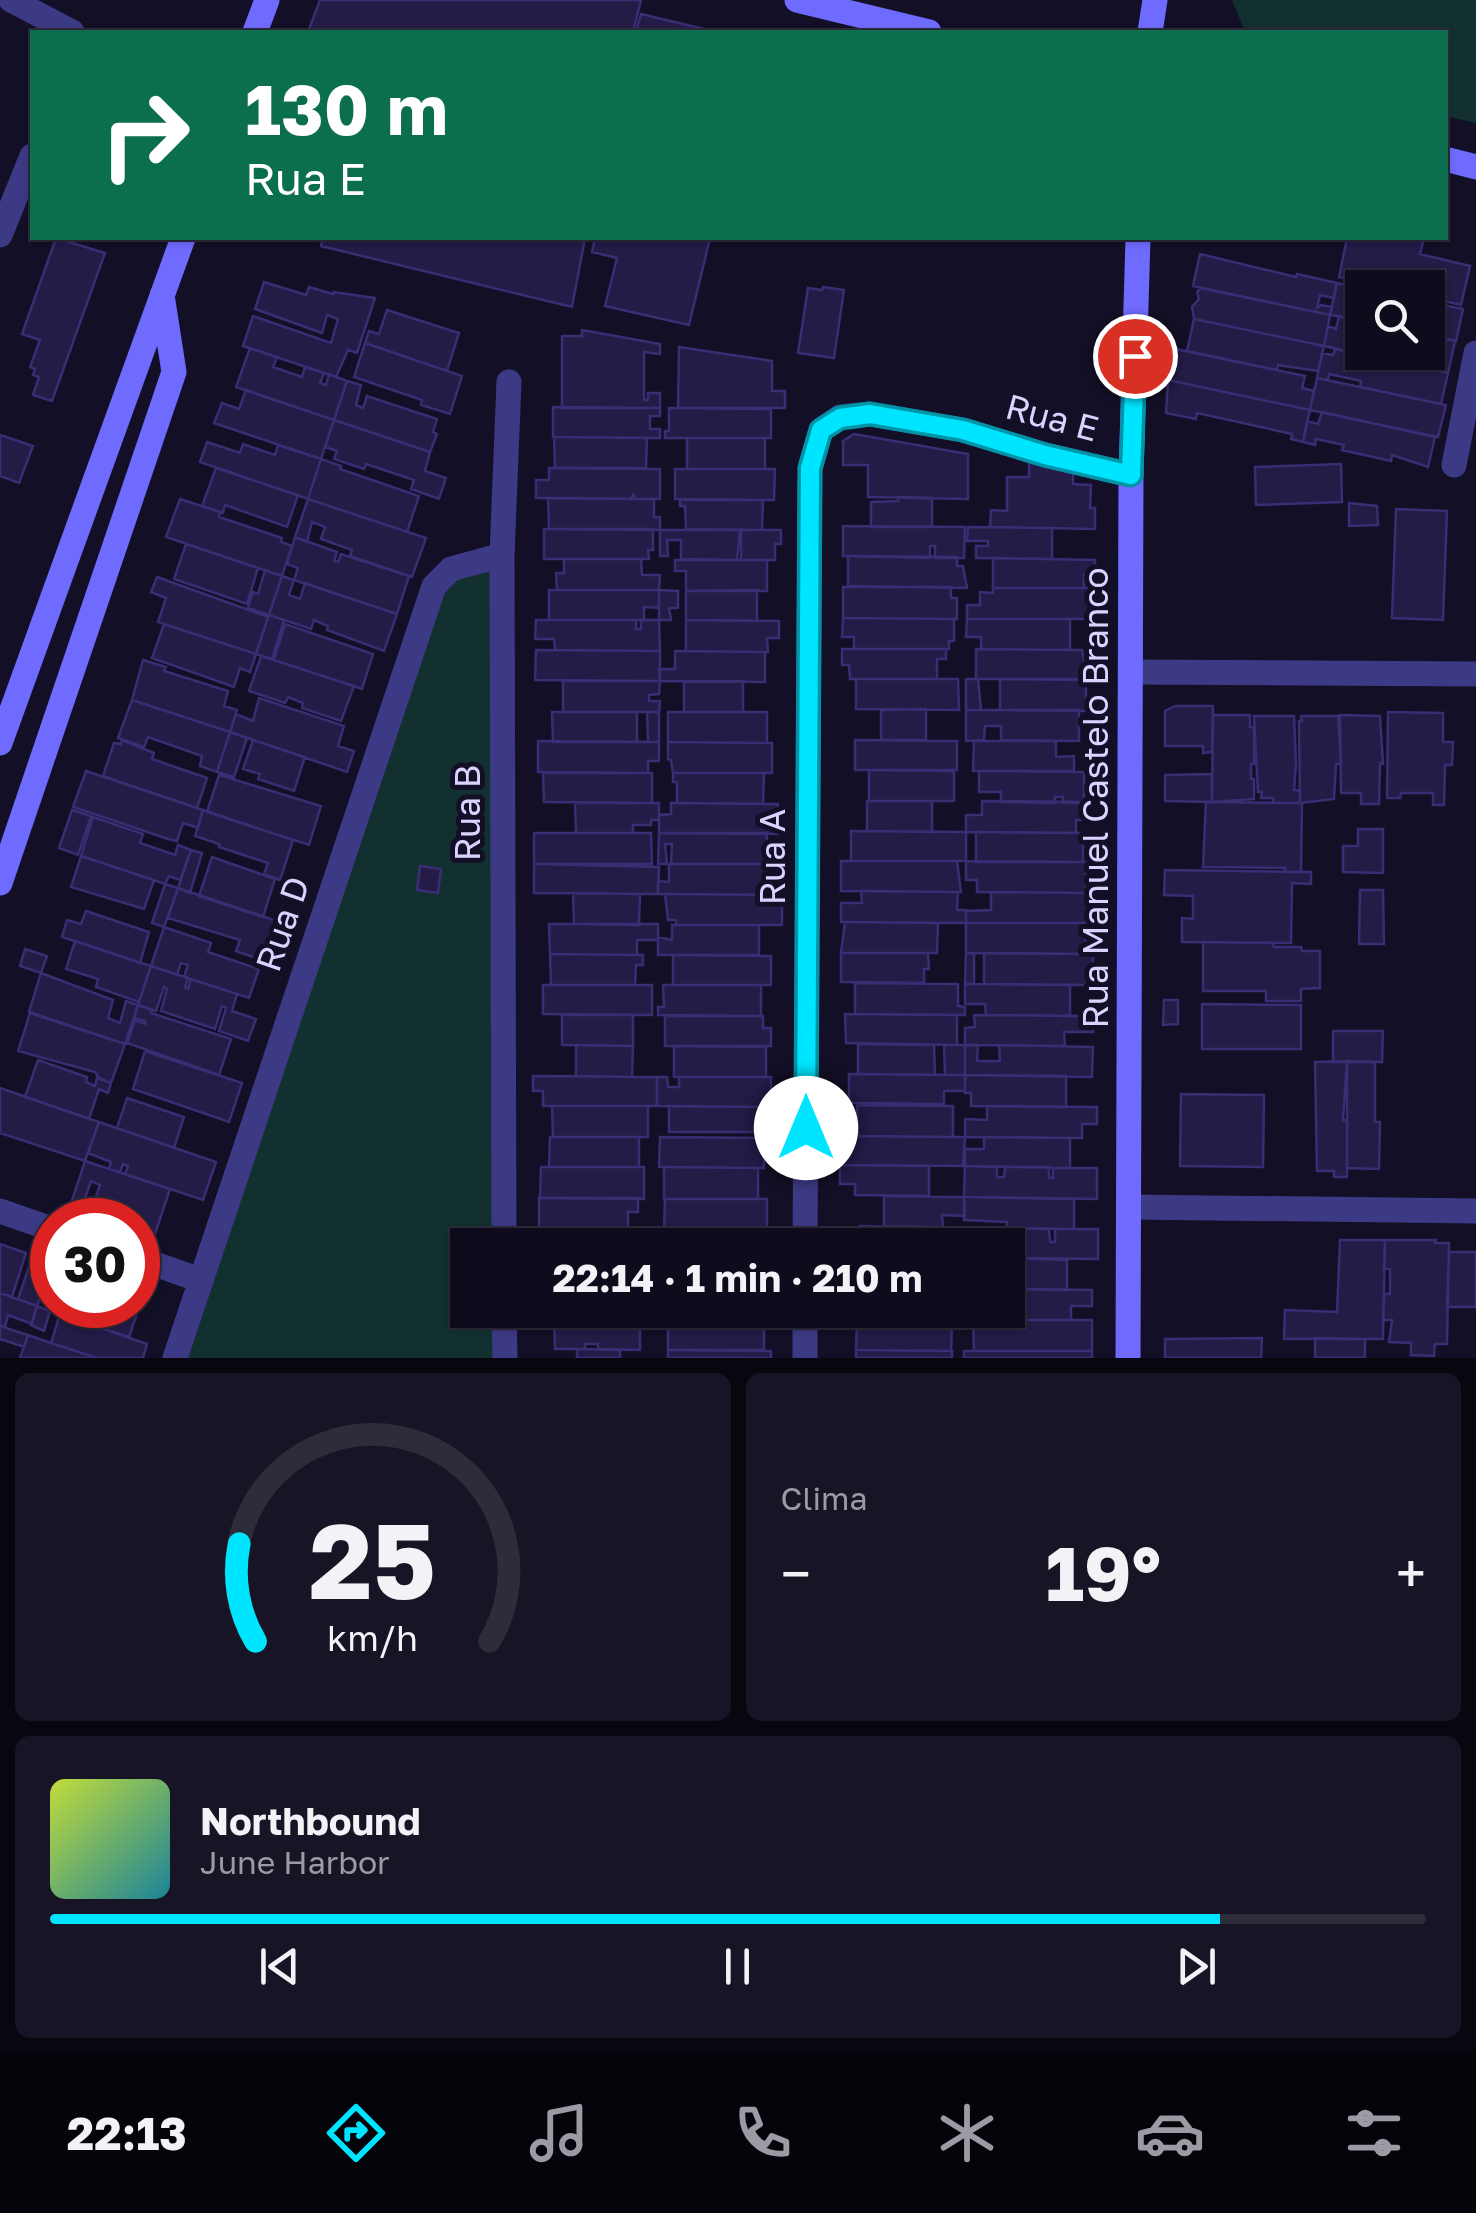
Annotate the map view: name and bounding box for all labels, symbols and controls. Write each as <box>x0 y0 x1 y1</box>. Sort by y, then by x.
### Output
text: 130 m <box>245 66 448 150</box>
icon: right <box>80 70 210 200</box>
text: Rua E <box>245 151 366 205</box>
map controls <box>1345 270 1445 370</box>
button: search <box>1345 270 1445 370</box>
pin <box>1093 314 1178 399</box>
icon: arrive <box>1108 329 1163 384</box>
street label: Rua E <box>1001 385 1103 450</box>
street label: Rua Manuel Castelo Branco <box>1074 568 1116 1028</box>
street label: Rua B <box>446 765 488 861</box>
street label: Rua A <box>751 809 793 905</box>
street label: Rua D <box>246 871 318 977</box>
position arrow <box>754 1076 858 1180</box>
speed limit sign: 30 <box>30 1198 160 1328</box>
text: 22:14 · 1 min · 210 m <box>552 1255 923 1300</box>
text: Clima <box>781 1479 867 1517</box>
text: 25 <box>309 1497 436 1622</box>
text: 19° <box>1045 1527 1161 1618</box>
text: − <box>781 1540 811 1606</box>
text: + <box>1396 1540 1426 1606</box>
text: km/h <box>327 1616 418 1659</box>
text: Northbound <box>200 1798 421 1843</box>
text: June Harbor <box>200 1843 390 1881</box>
icon: previous <box>252 1939 307 1994</box>
icon: pause <box>710 1939 765 1994</box>
icon: next <box>1169 1939 1224 1994</box>
icon: directions <box>321 2098 391 2168</box>
icon: music <box>524 2098 594 2168</box>
icon: phone <box>728 2098 798 2168</box>
icon: climate <box>932 2098 1002 2168</box>
icon: car <box>1135 2098 1205 2168</box>
icon: filters <box>1339 2098 1409 2168</box>
text: 22:13 <box>67 2106 187 2160</box>

